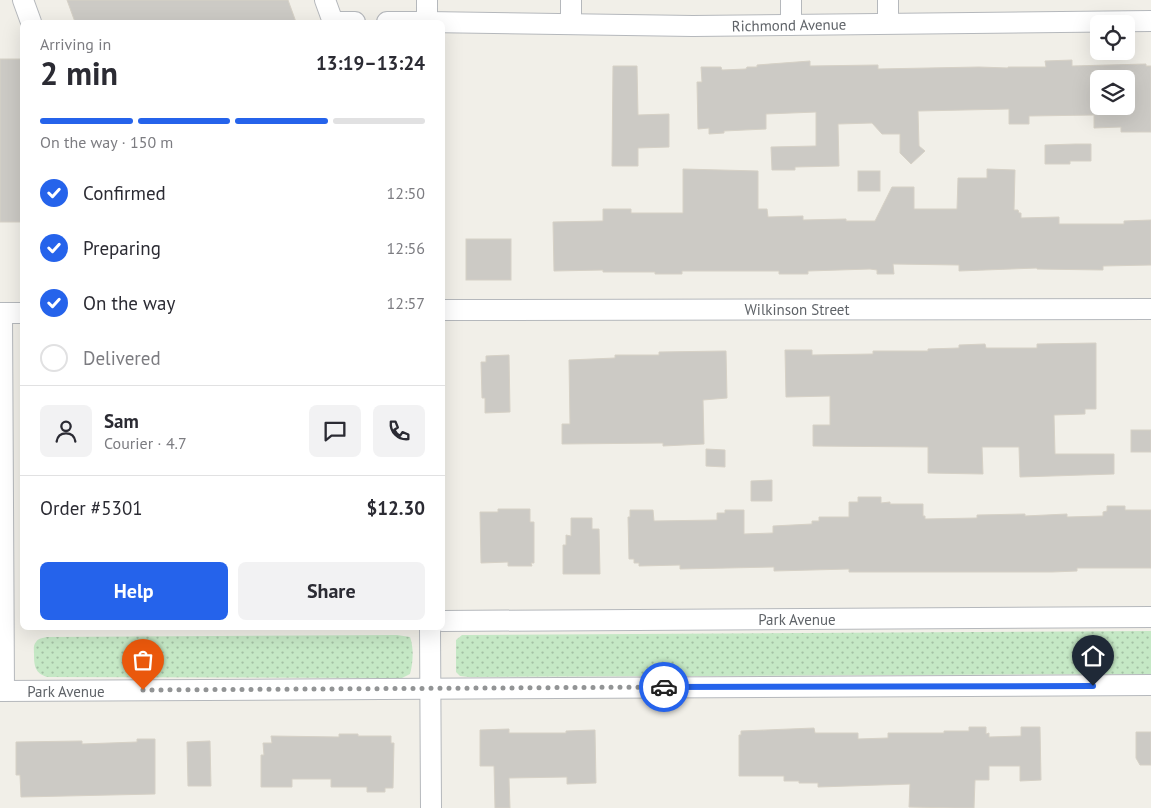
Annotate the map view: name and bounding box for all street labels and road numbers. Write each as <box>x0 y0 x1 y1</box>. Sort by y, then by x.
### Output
street label: Richmond Avenue <box>731 14 847 36</box>
street label: Wilkinson Street <box>744 300 850 319</box>
street label: Park Avenue <box>758 610 836 629</box>
street label: Park Avenue <box>27 682 105 701</box>

